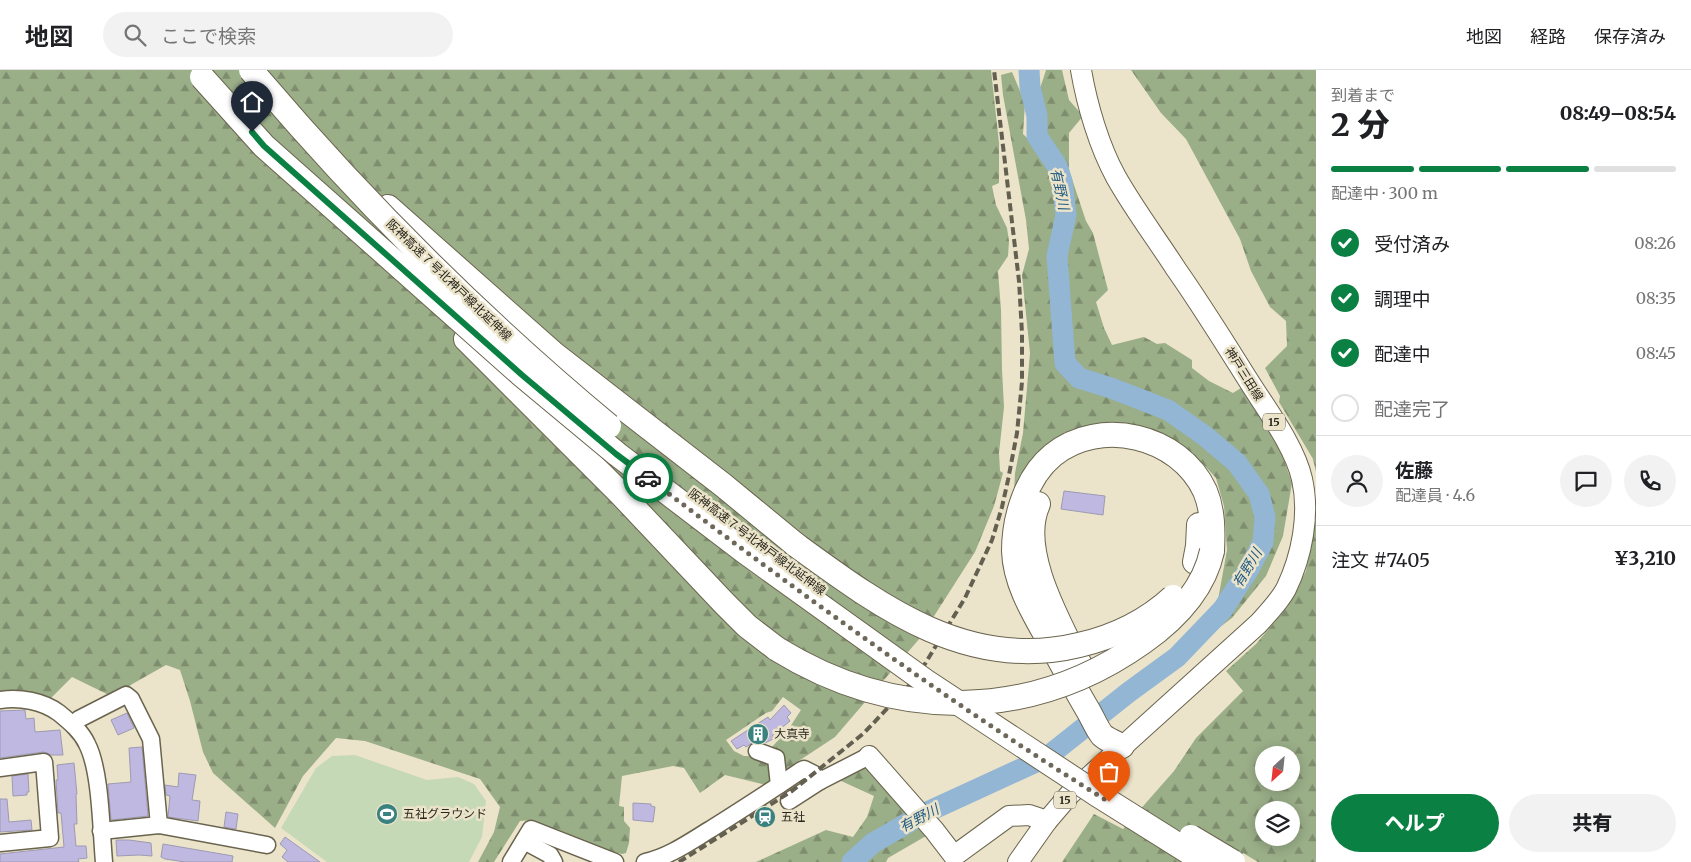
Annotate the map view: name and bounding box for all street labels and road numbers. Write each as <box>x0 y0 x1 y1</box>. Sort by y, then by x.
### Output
street label: 阪神高速７号北神戸線北延伸線 <box>384 216 515 343</box>
street label: 神戸三田線 <box>1222 344 1267 403</box>
road number: 15 <box>1263 414 1285 431</box>
street label: 阪神高速７号北神戸線北延伸線 <box>686 485 829 598</box>
road number: 15 <box>1054 792 1076 808</box>

